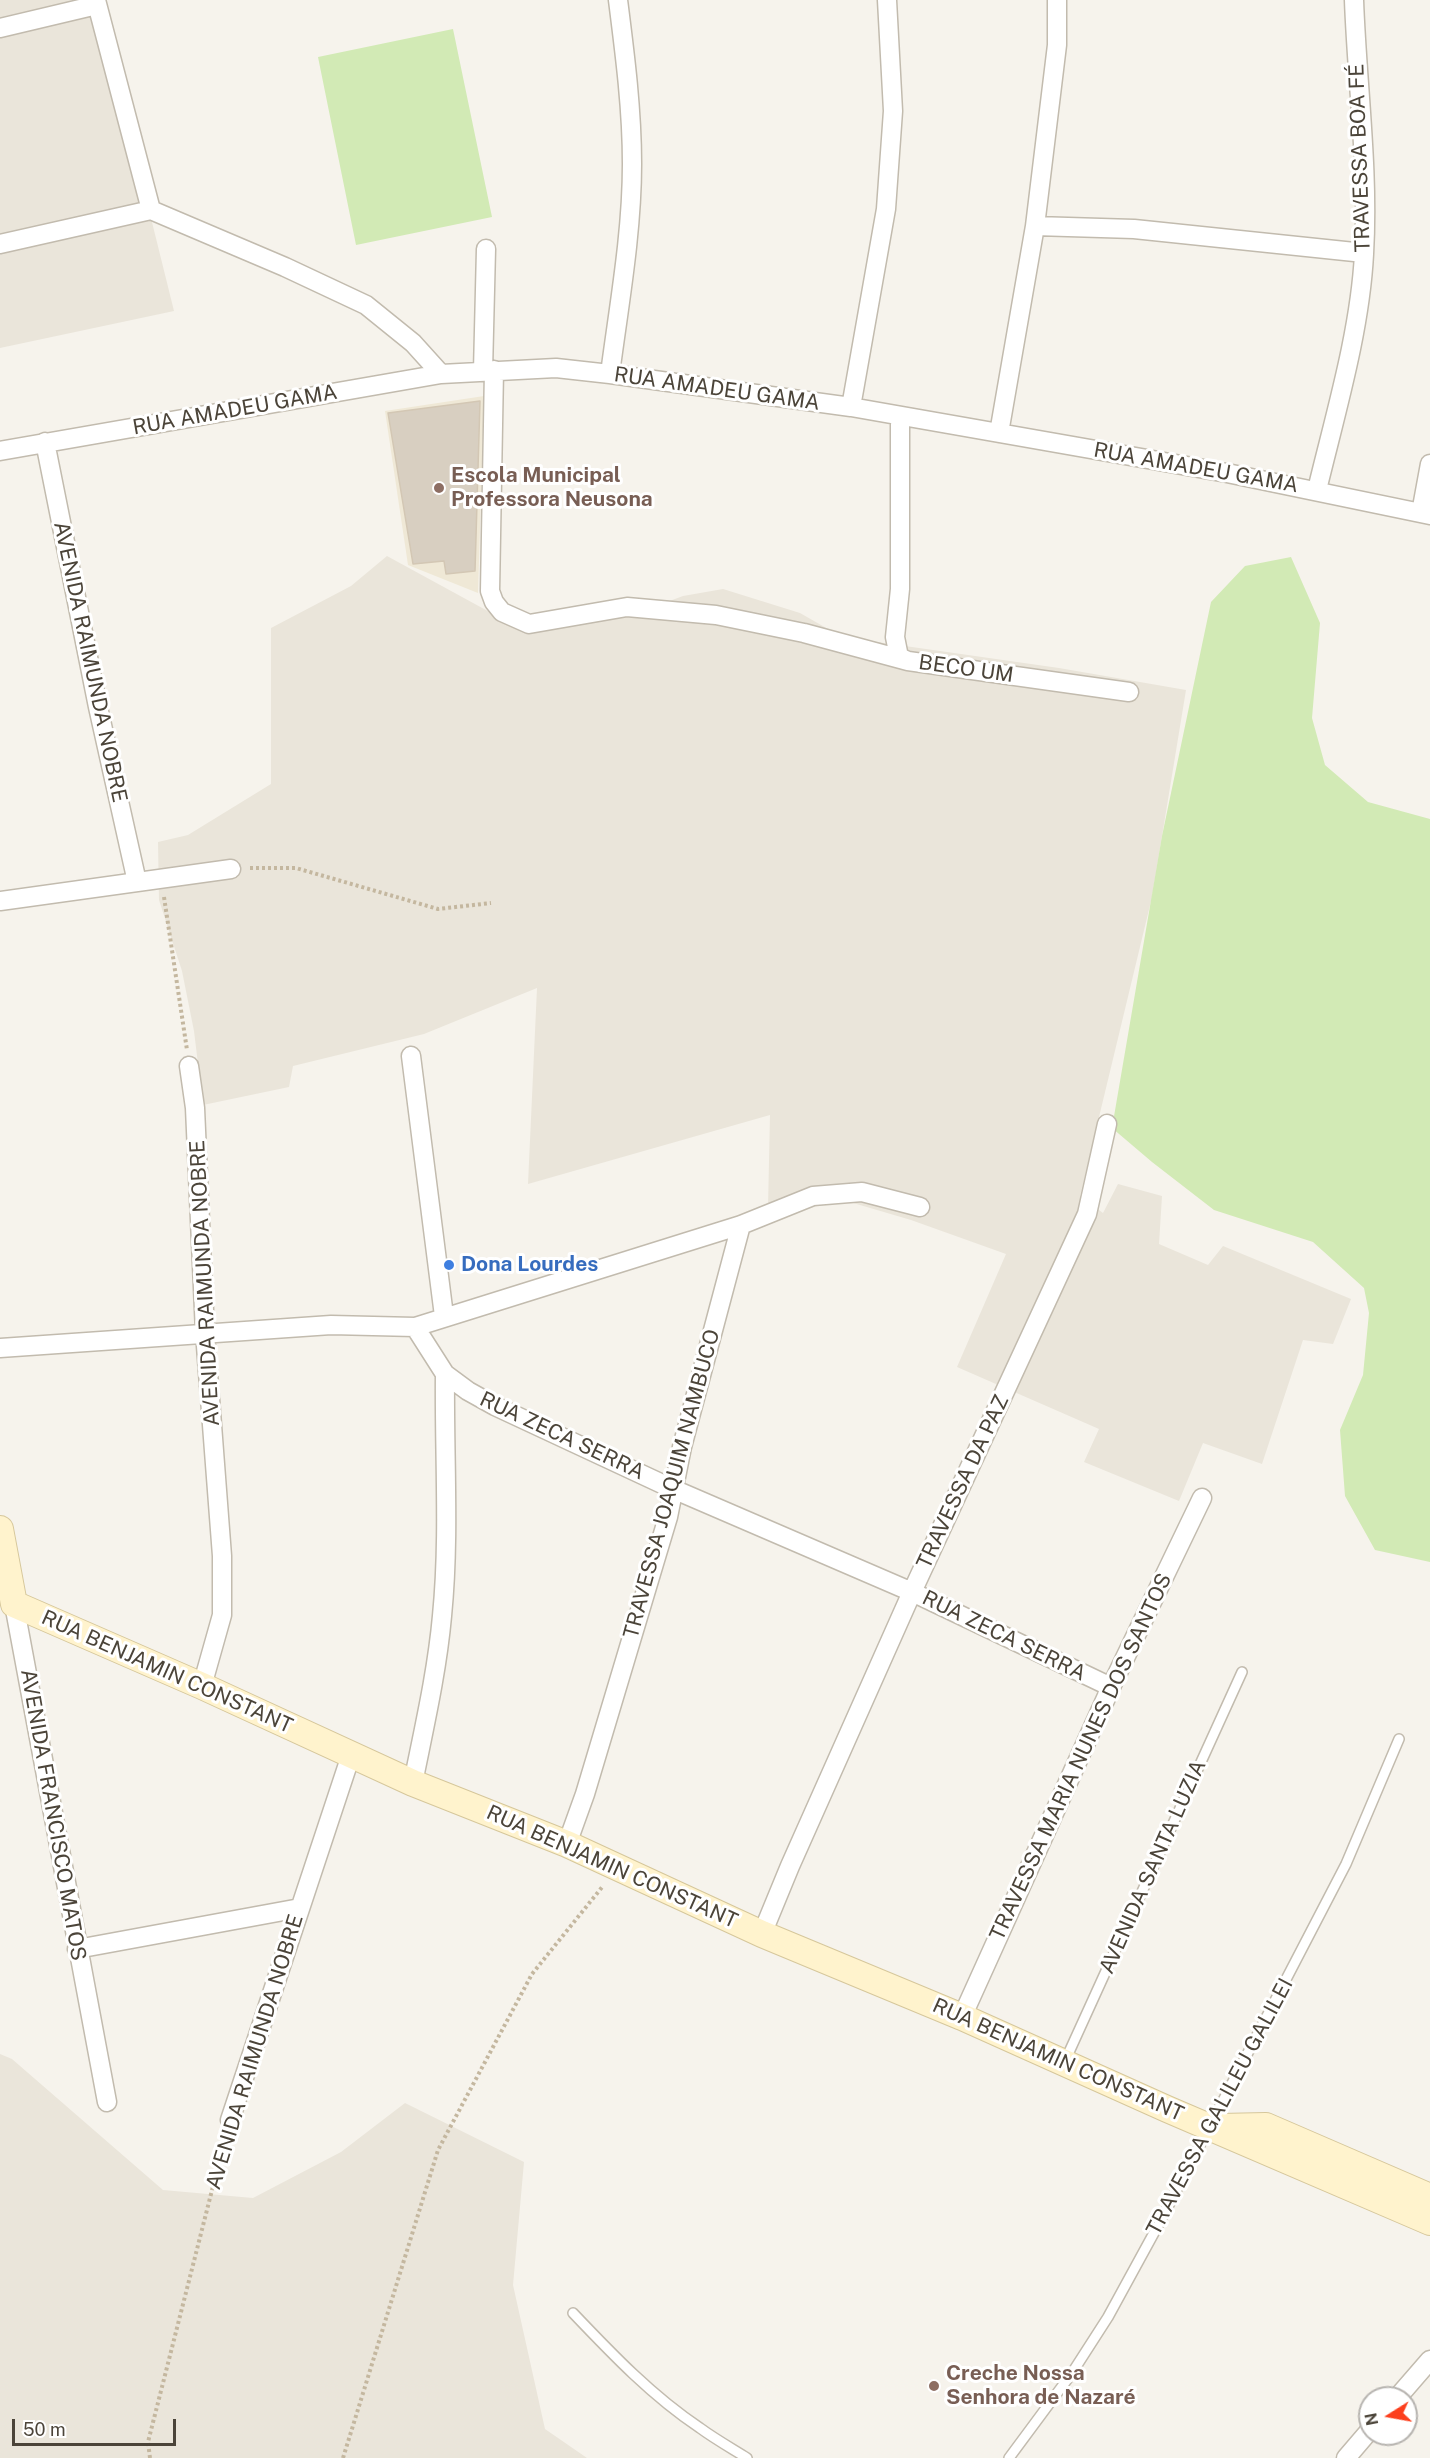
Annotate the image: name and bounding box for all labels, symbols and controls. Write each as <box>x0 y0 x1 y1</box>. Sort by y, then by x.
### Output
street label: TRAVESSA BOA FÉ <box>1344 63 1376 253</box>
street label: RUA AMADEU GAMA <box>613 362 821 416</box>
street label: RUA AMADEU GAMA <box>131 380 339 440</box>
street label: RUA AMADEU GAMA <box>1092 438 1300 498</box>
place label: Escola Municipal Professora Neusona <box>451 463 653 513</box>
marker: Escola Municipal Professora Neusona <box>432 481 446 495</box>
street label: AVENIDA RAIMUNDA NOBRE <box>48 519 132 805</box>
street label: BECO UM <box>917 650 1015 688</box>
street label: AVENIDA RAIMUNDA NOBRE <box>185 1139 225 1427</box>
place label: Dona Lourdes <box>461 1252 598 1278</box>
marker: Dona Lourdes <box>442 1258 456 1272</box>
street label: TRAVESSA JOAQUIM NAMBUCO <box>619 1327 725 1641</box>
street label: RUA ZECA SERRA <box>476 1387 648 1485</box>
street label: TRAVESSA DA PAZ <box>912 1391 1014 1573</box>
street label: TRAVESSA MARIA NUNES DOS SANTOS <box>985 1570 1177 1944</box>
street label: RUA ZECA SERRA <box>918 1585 1090 1687</box>
street label: RUA BENJAMIN CONSTANT <box>38 1605 296 1739</box>
street label: AVENIDA FRANCISCO MATOS <box>15 1667 91 1963</box>
street label: AVENIDA SANTA LUZIA <box>1094 1756 1212 1978</box>
street label: RUA BENJAMIN CONSTANT <box>483 1800 741 1934</box>
street label: AVENIDA RAIMUNDA NOBRE <box>201 1911 309 2193</box>
street label: TRAVESSA GALILEU GALILEI <box>1141 1974 1299 2240</box>
street label: RUA BENJAMIN CONSTANT <box>929 1993 1187 2127</box>
place label: Creche Nossa Senhora de Nazaré <box>946 2361 1136 2411</box>
marker: Creche Nossa Senhora de Nazaré <box>927 2379 941 2393</box>
north arrow <box>1358 2386 1418 2446</box>
scale bar <box>15 2407 178 2445</box>
text: N <box>1361 2411 1382 2427</box>
text: 50 m <box>23 2419 66 2440</box>

